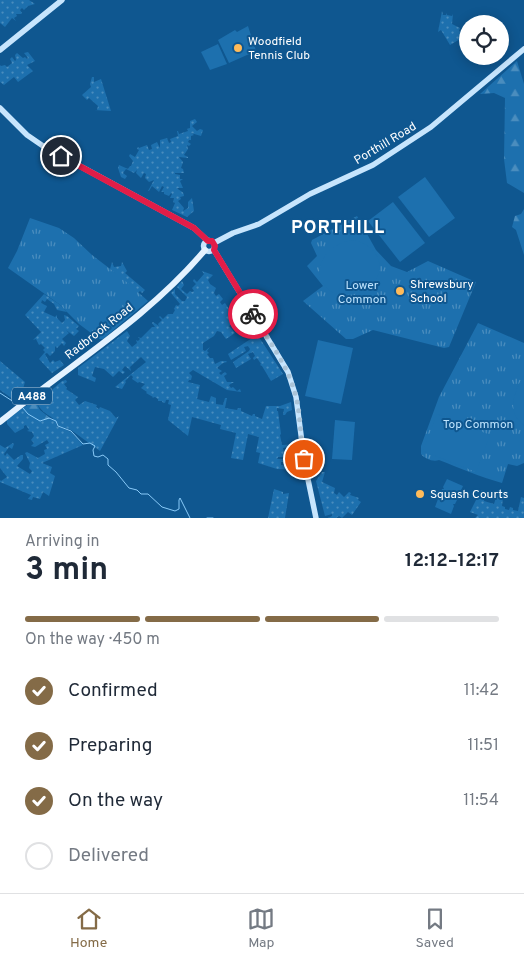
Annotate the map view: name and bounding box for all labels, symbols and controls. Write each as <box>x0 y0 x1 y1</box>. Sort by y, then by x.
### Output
map controls <box>459 15 509 65</box>
button: locate <box>459 15 509 65</box>
place label: Woodfield Tennis Club <box>248 34 310 64</box>
marker: Woodfield Tennis Club <box>232 42 244 54</box>
street label: Porthill Road <box>351 119 420 169</box>
pin <box>40 135 82 177</box>
icon: home <box>47 142 75 170</box>
district label: PORTHILL <box>291 217 385 240</box>
place label: Shrewsbury School <box>410 277 474 307</box>
park label: Lower Common <box>338 278 386 308</box>
marker: Shrewsbury School <box>394 285 406 297</box>
courier <box>228 289 278 339</box>
street label: Radbrook Road <box>62 300 137 364</box>
icon: bike <box>239 300 267 328</box>
road number: A488 <box>12 388 52 404</box>
park label: Top Common <box>443 417 513 433</box>
pin <box>283 438 325 480</box>
icon: bag <box>290 445 318 473</box>
place label: Squash Courts <box>430 487 508 503</box>
marker: Squash Courts <box>414 488 426 500</box>
text: Arriving in <box>25 532 100 552</box>
text: 12:12–12:17 <box>405 549 499 573</box>
text: 3 min <box>25 551 108 591</box>
text: On the way · 450 m <box>25 630 160 650</box>
icon: check <box>25 677 53 705</box>
text: Confirmed <box>68 679 158 703</box>
text: 11:42 <box>464 681 499 701</box>
icon: check <box>25 732 53 760</box>
text: Preparing <box>68 734 152 758</box>
text: 11:51 <box>468 736 499 756</box>
icon: check <box>25 787 53 815</box>
text: On the way <box>68 789 163 813</box>
text: 11:54 <box>463 791 499 811</box>
text: Delivered <box>68 844 149 868</box>
tab: Home <box>70 905 107 952</box>
tab: Map <box>247 905 275 952</box>
tab: Saved <box>415 905 454 952</box>

